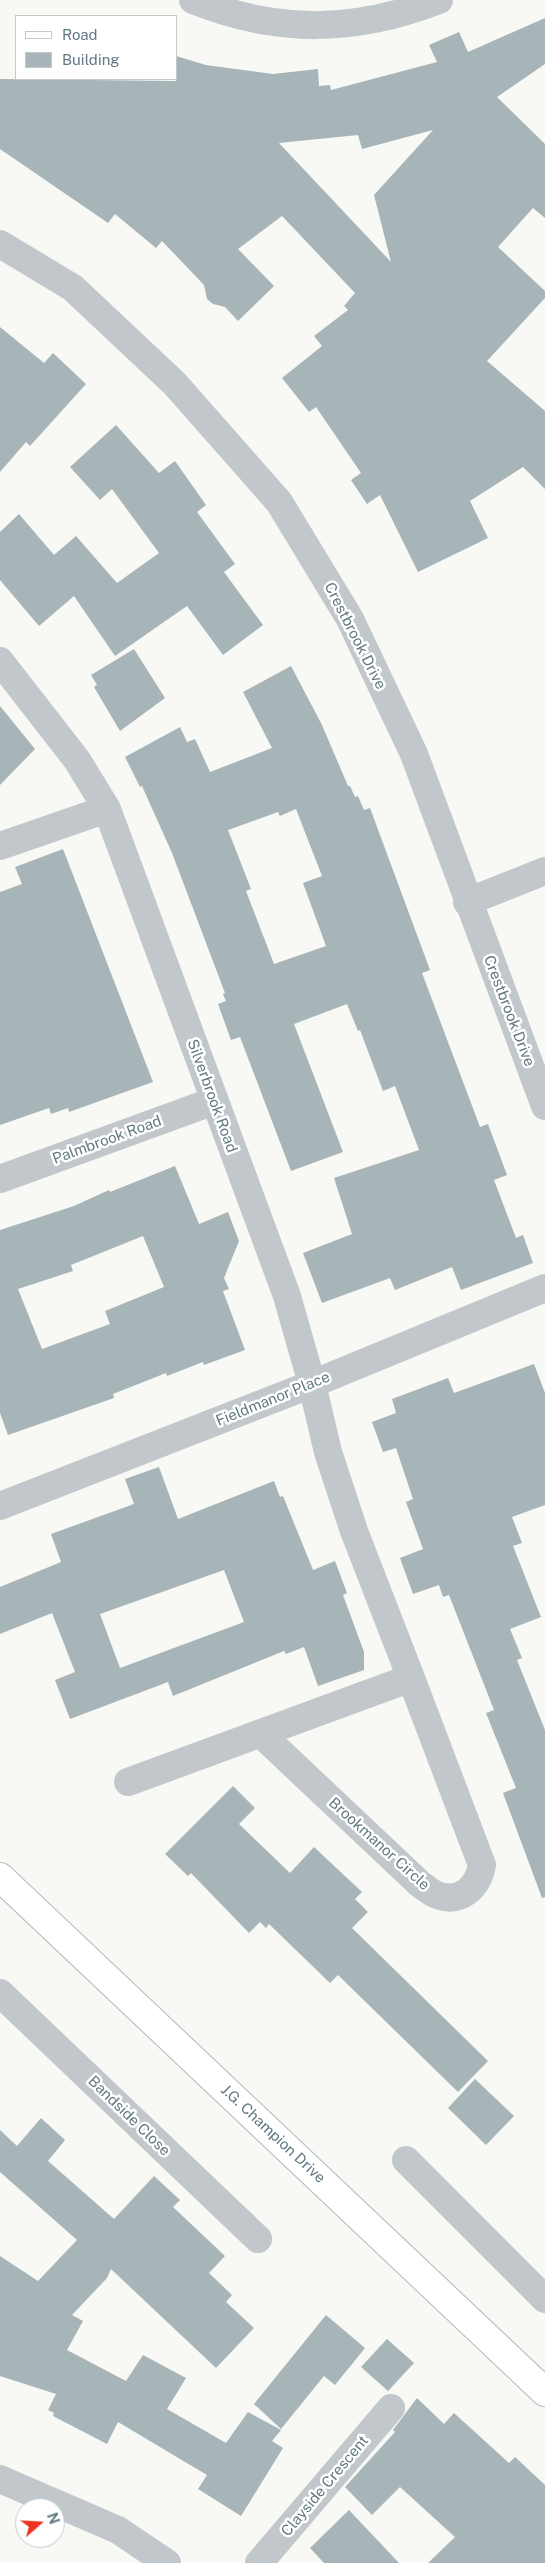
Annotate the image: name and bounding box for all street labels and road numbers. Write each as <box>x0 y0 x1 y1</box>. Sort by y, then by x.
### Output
street label: Crestbrook Drive <box>320 580 390 692</box>
street label: Crestbrook Drive <box>480 953 538 1069</box>
street label: Silverbrook Road <box>183 1037 241 1155</box>
street label: Palmbrook Road <box>50 1112 164 1168</box>
street label: Fieldmanor Place <box>213 1368 333 1430</box>
street label: Brookmanor Circle <box>325 1794 433 1894</box>
street label: Bandside Close <box>84 2072 174 2160</box>
street label: J.G. Champion Drive <box>217 2081 329 2187</box>
street label: Clayside Crescent <box>278 2432 372 2540</box>

